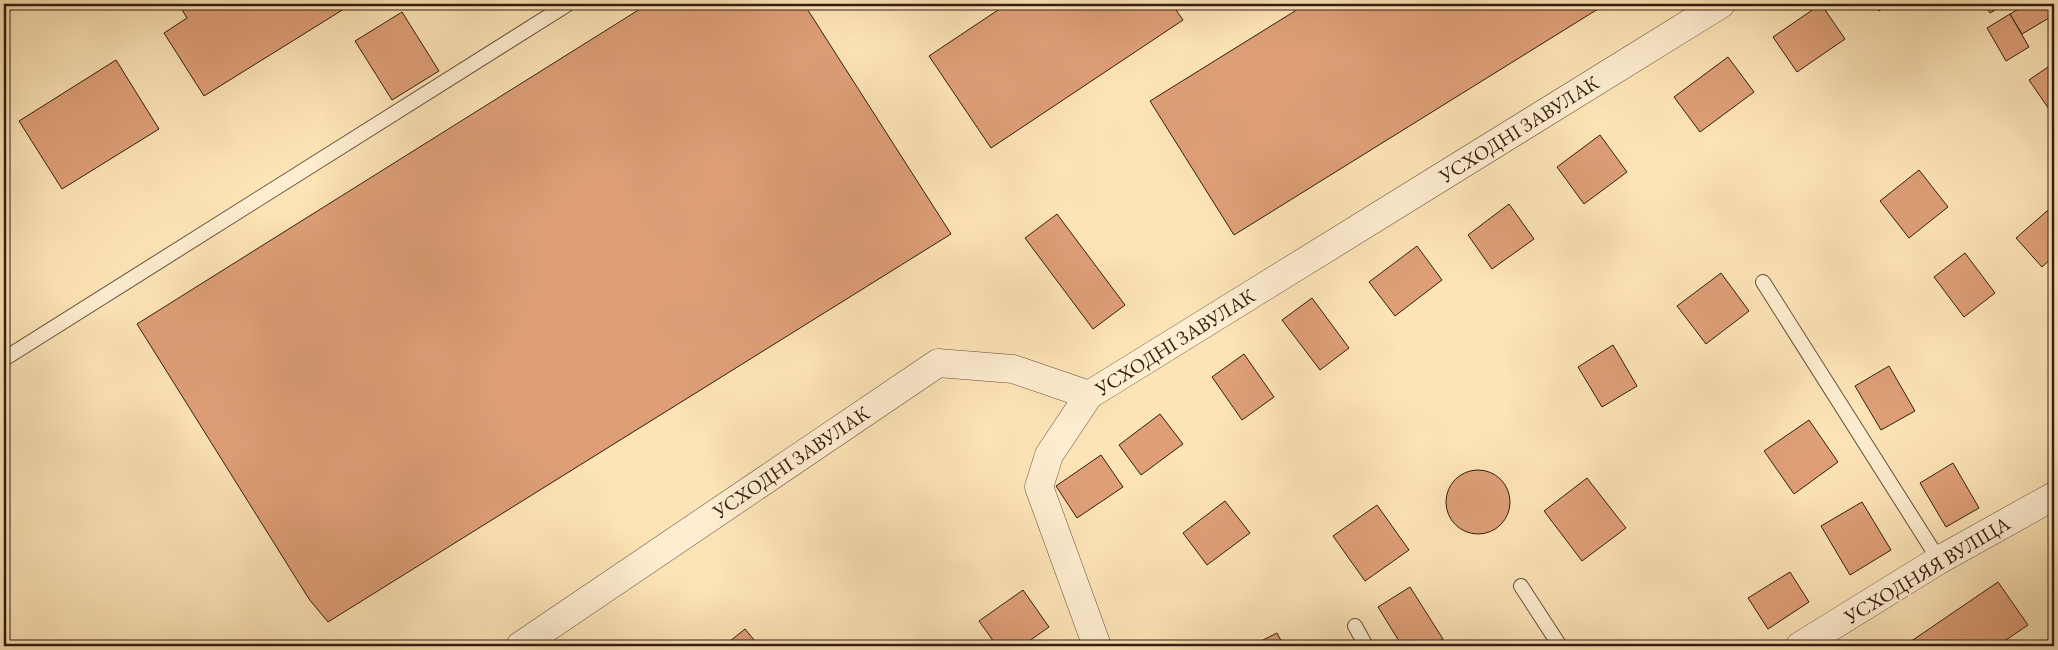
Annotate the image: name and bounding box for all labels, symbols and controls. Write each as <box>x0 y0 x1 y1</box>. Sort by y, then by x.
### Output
street label: УСХОДНІ ЗАВУЛАК <box>1433 69 1604 189</box>
street label: УСХОДНІ ЗАВУЛАК <box>1089 282 1260 402</box>
street label: УСХОДНІ ЗАВУЛАК <box>707 399 875 525</box>
street label: УСХОДНЯЯ ВУЛІЦА <box>1839 510 2015 630</box>

